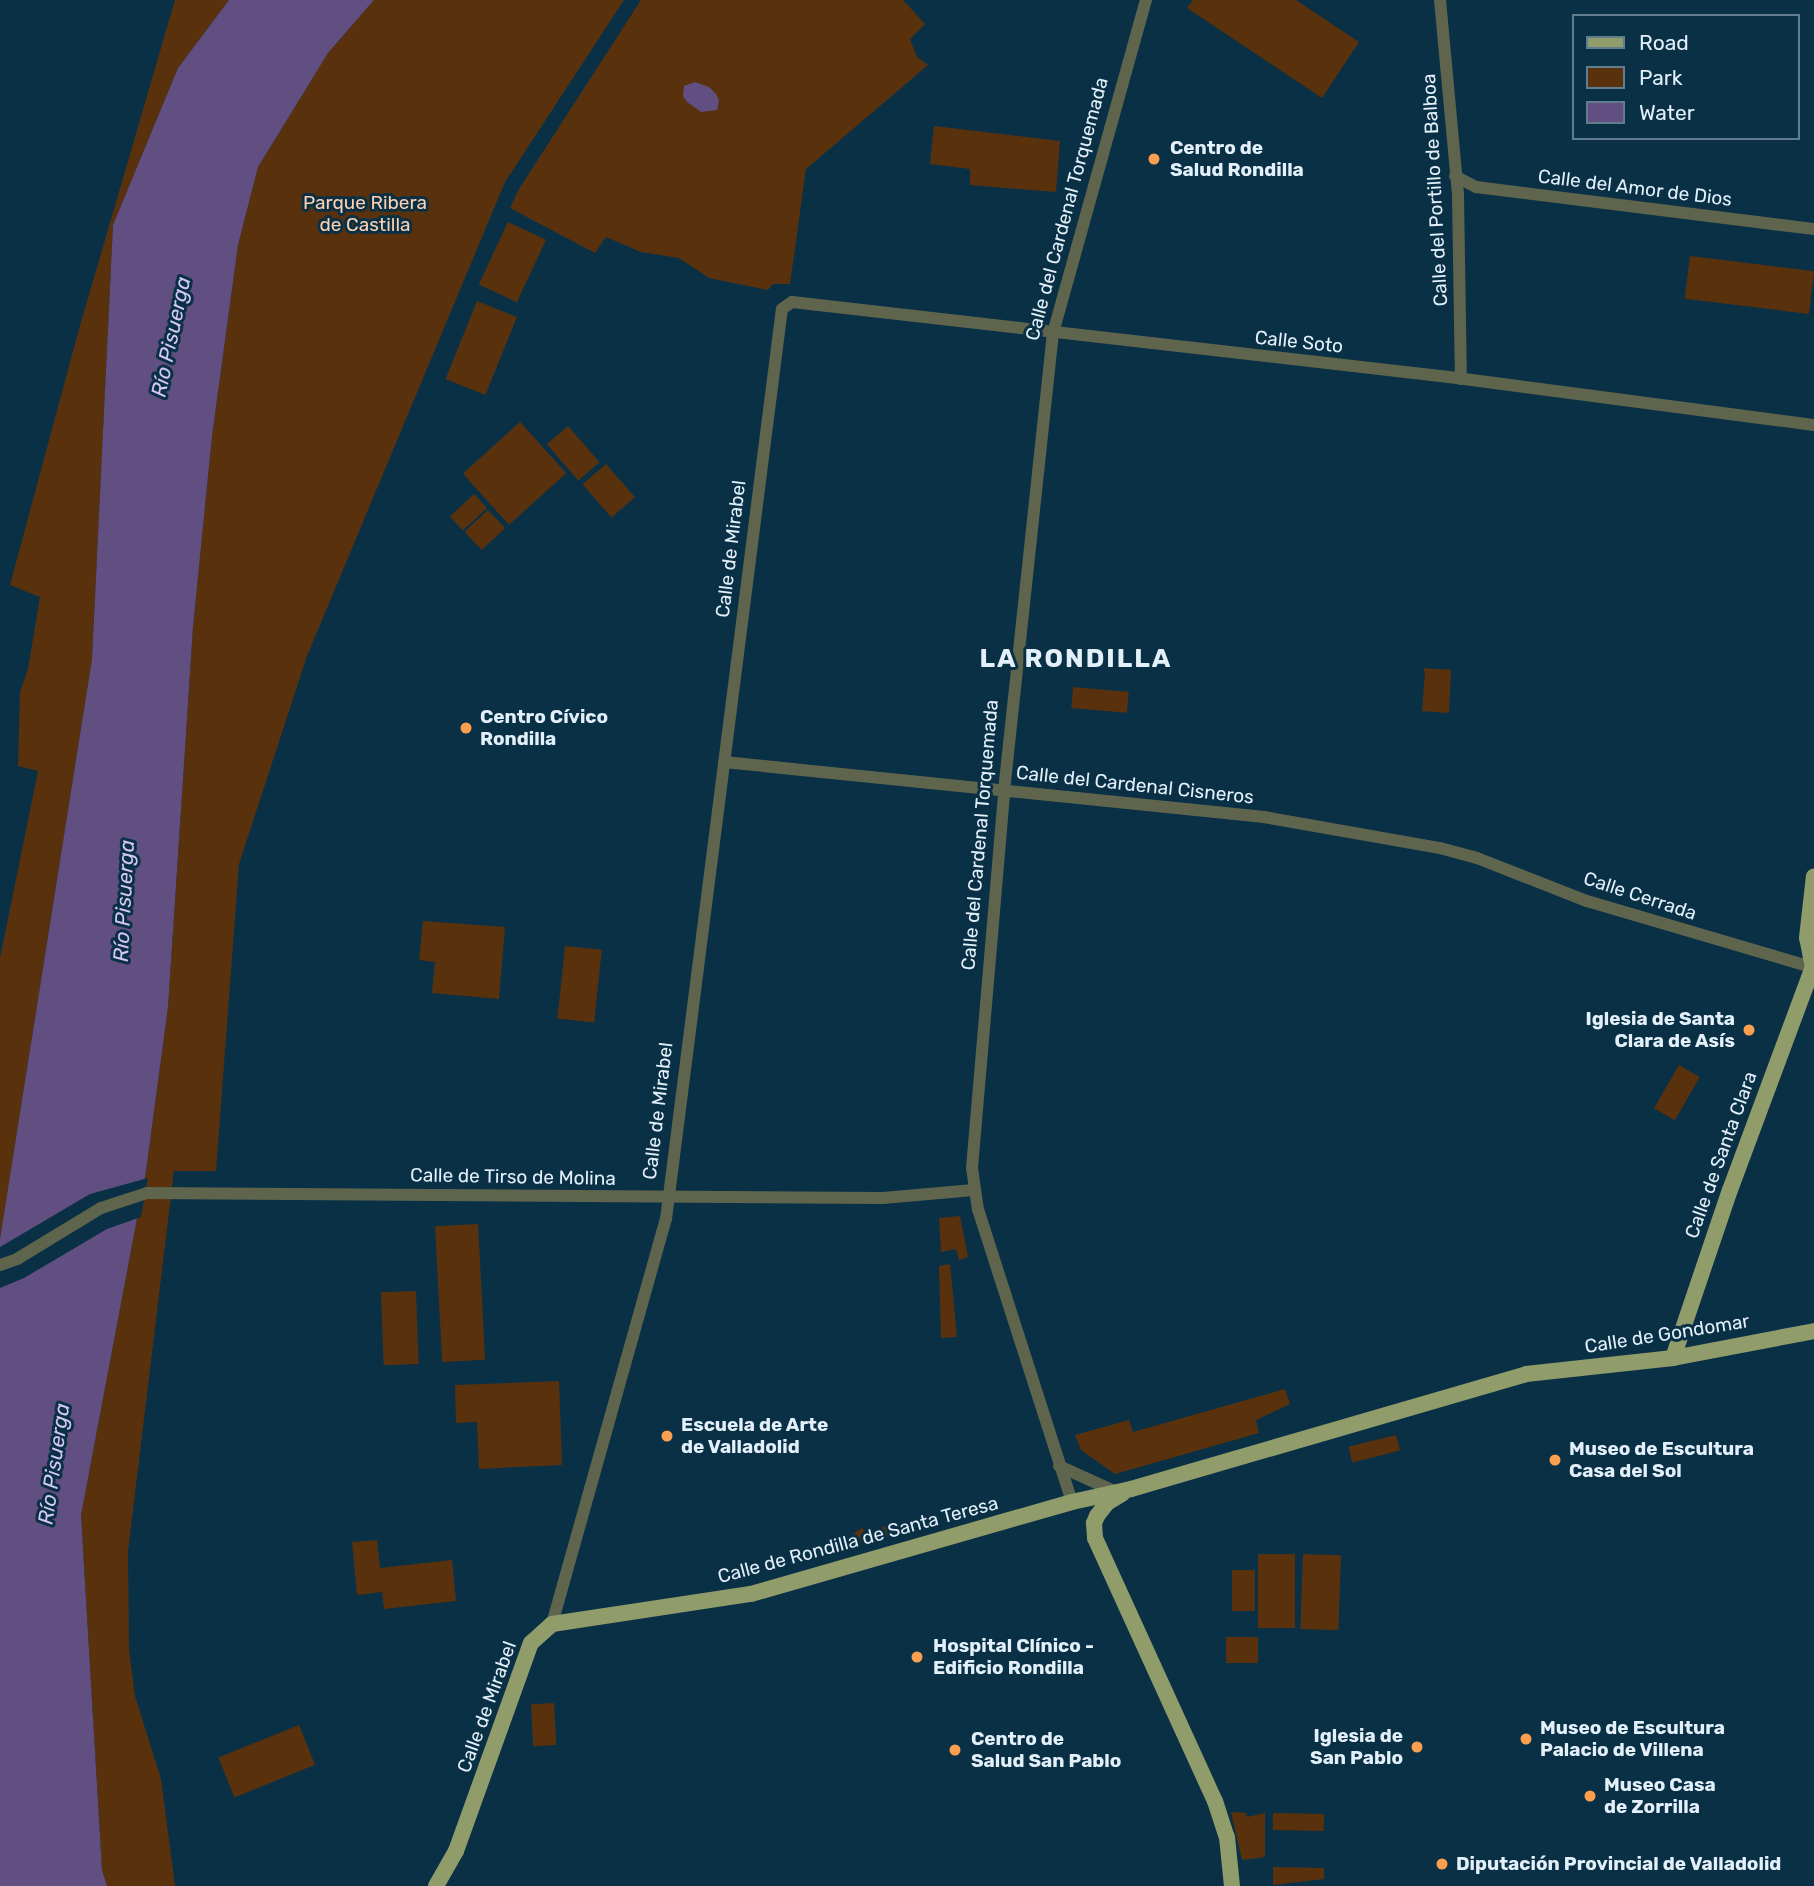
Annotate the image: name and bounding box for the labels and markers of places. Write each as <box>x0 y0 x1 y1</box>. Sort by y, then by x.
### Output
place label: Centro de Salud Rondilla <box>1170 137 1304 181</box>
marker: Centro de Salud Rondilla <box>1144 149 1164 169</box>
place label: Centro Cívico Rondilla <box>480 706 608 750</box>
marker: Centro Cívico Rondilla <box>458 720 474 736</box>
place label: Iglesia de Santa Clara de Asís <box>1586 1008 1735 1052</box>
marker: Iglesia de Santa Clara de Asís <box>1741 1022 1757 1038</box>
place label: Escuela de Arte de Valladolid <box>681 1414 829 1458</box>
marker: Escuela de Arte de Valladolid <box>659 1428 675 1444</box>
place label: Museo de Escultura Casa del Sol <box>1569 1438 1754 1482</box>
marker: Museo de Escultura Casa del Sol <box>1547 1452 1563 1468</box>
place label: Hospital Clínico - Edificio Rondilla <box>933 1635 1094 1679</box>
marker: Hospital Clínico - Edificio Rondilla <box>907 1647 927 1667</box>
place label: Museo de Escultura Palacio de Villena <box>1540 1717 1725 1761</box>
place label: Iglesia de San Pablo <box>1310 1725 1403 1769</box>
place label: Centro de Salud San Pablo <box>971 1728 1121 1772</box>
marker: Museo de Escultura Palacio de Villena <box>1518 1731 1534 1747</box>
marker: Iglesia de San Pablo <box>1409 1739 1425 1755</box>
marker: Centro de Salud San Pablo <box>945 1740 965 1760</box>
place label: Museo Casa de Zorrilla <box>1604 1774 1716 1818</box>
marker: Museo Casa de Zorrilla <box>1582 1788 1598 1804</box>
place label: Diputación Provincial de Valladolid <box>1456 1853 1782 1875</box>
marker: Diputación Provincial de Valladolid <box>1434 1856 1450 1872</box>

